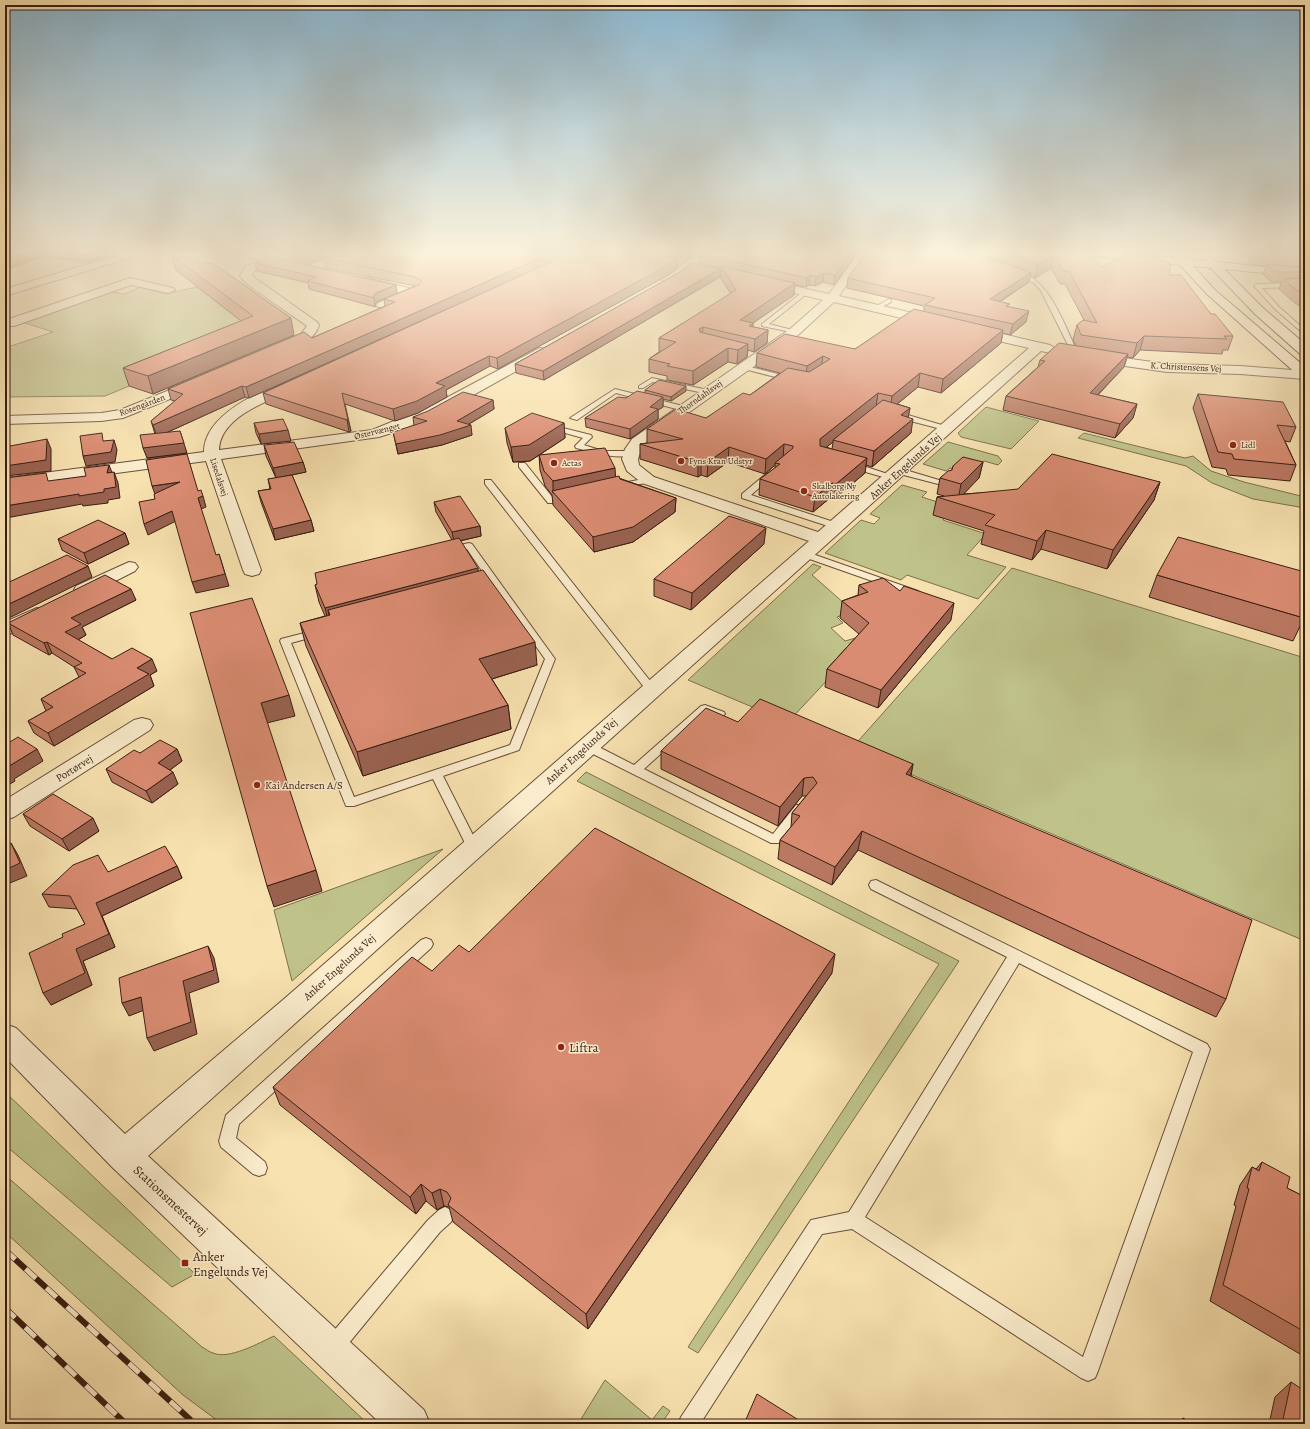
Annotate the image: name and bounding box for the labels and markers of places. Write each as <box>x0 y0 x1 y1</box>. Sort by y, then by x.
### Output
place label: Lidl <box>1241 439 1256 451</box>
marker: Lidl <box>1228 440 1238 450</box>
place label: Fyns Kran Udstyr <box>689 455 753 467</box>
marker: Fyns Kran Udstyr <box>676 456 686 466</box>
place label: Actas <box>561 457 582 469</box>
marker: Actas <box>549 458 559 468</box>
place label: Skalborg Ny Autolakering <box>811 480 860 502</box>
marker: Skalborg Ny Autolakering <box>799 486 809 496</box>
place label: Kai Andersen A/S <box>265 778 343 793</box>
marker: Kai Andersen A/S <box>252 780 262 790</box>
place label: Liftra <box>569 1039 599 1056</box>
marker: Liftra <box>556 1042 566 1052</box>
place label: Anker Engelunds Vej <box>192 1248 268 1280</box>
marker: Anker Engelunds Vej <box>180 1258 190 1268</box>

